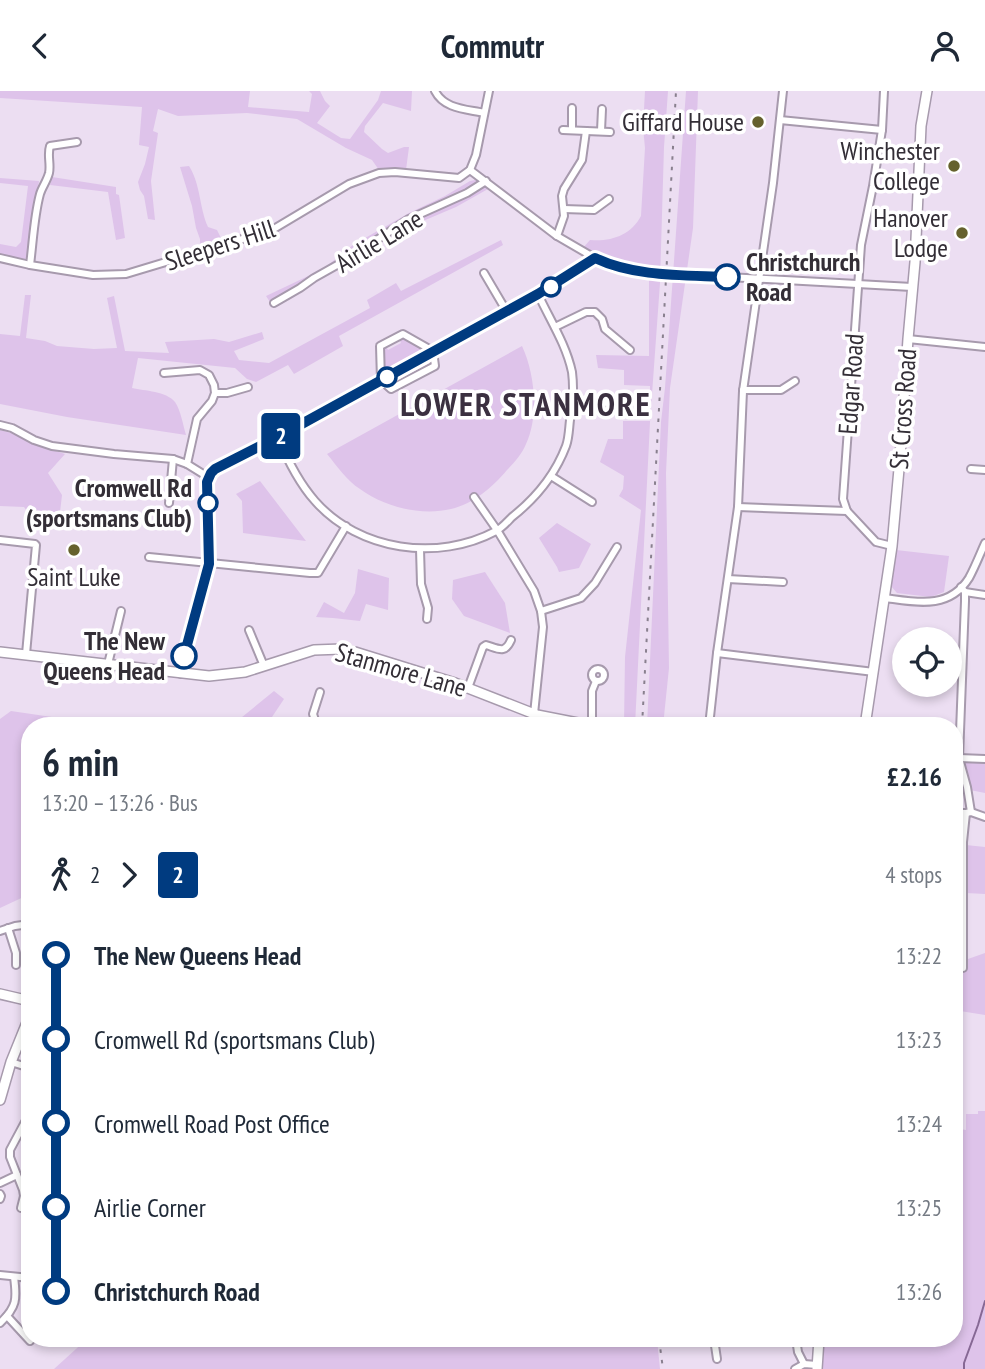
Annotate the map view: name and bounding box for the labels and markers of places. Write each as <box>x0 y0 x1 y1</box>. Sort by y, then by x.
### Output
place label: Giffard House <box>622 105 744 138</box>
marker: Giffard House <box>750 114 766 130</box>
place label: Winchester College <box>840 134 940 197</box>
marker: Winchester College <box>946 158 962 174</box>
place label: Hanover Lodge <box>873 201 948 264</box>
marker: Hanover Lodge <box>954 225 970 241</box>
place label: Christchurch Road <box>746 245 860 308</box>
marker: Christchurch Road <box>714 264 740 290</box>
unlabelled marker <box>541 277 561 297</box>
unlabelled marker <box>377 367 397 387</box>
place label: Cromwell Rd (sportsmans Club) <box>26 471 192 534</box>
marker: Cromwell Rd (sportsmans Club) <box>198 493 218 513</box>
marker: Saint Luke <box>66 542 82 558</box>
place label: Saint Luke <box>27 560 121 593</box>
place label: The New Queens Head <box>43 624 165 687</box>
marker: The New Queens Head <box>171 643 197 669</box>

